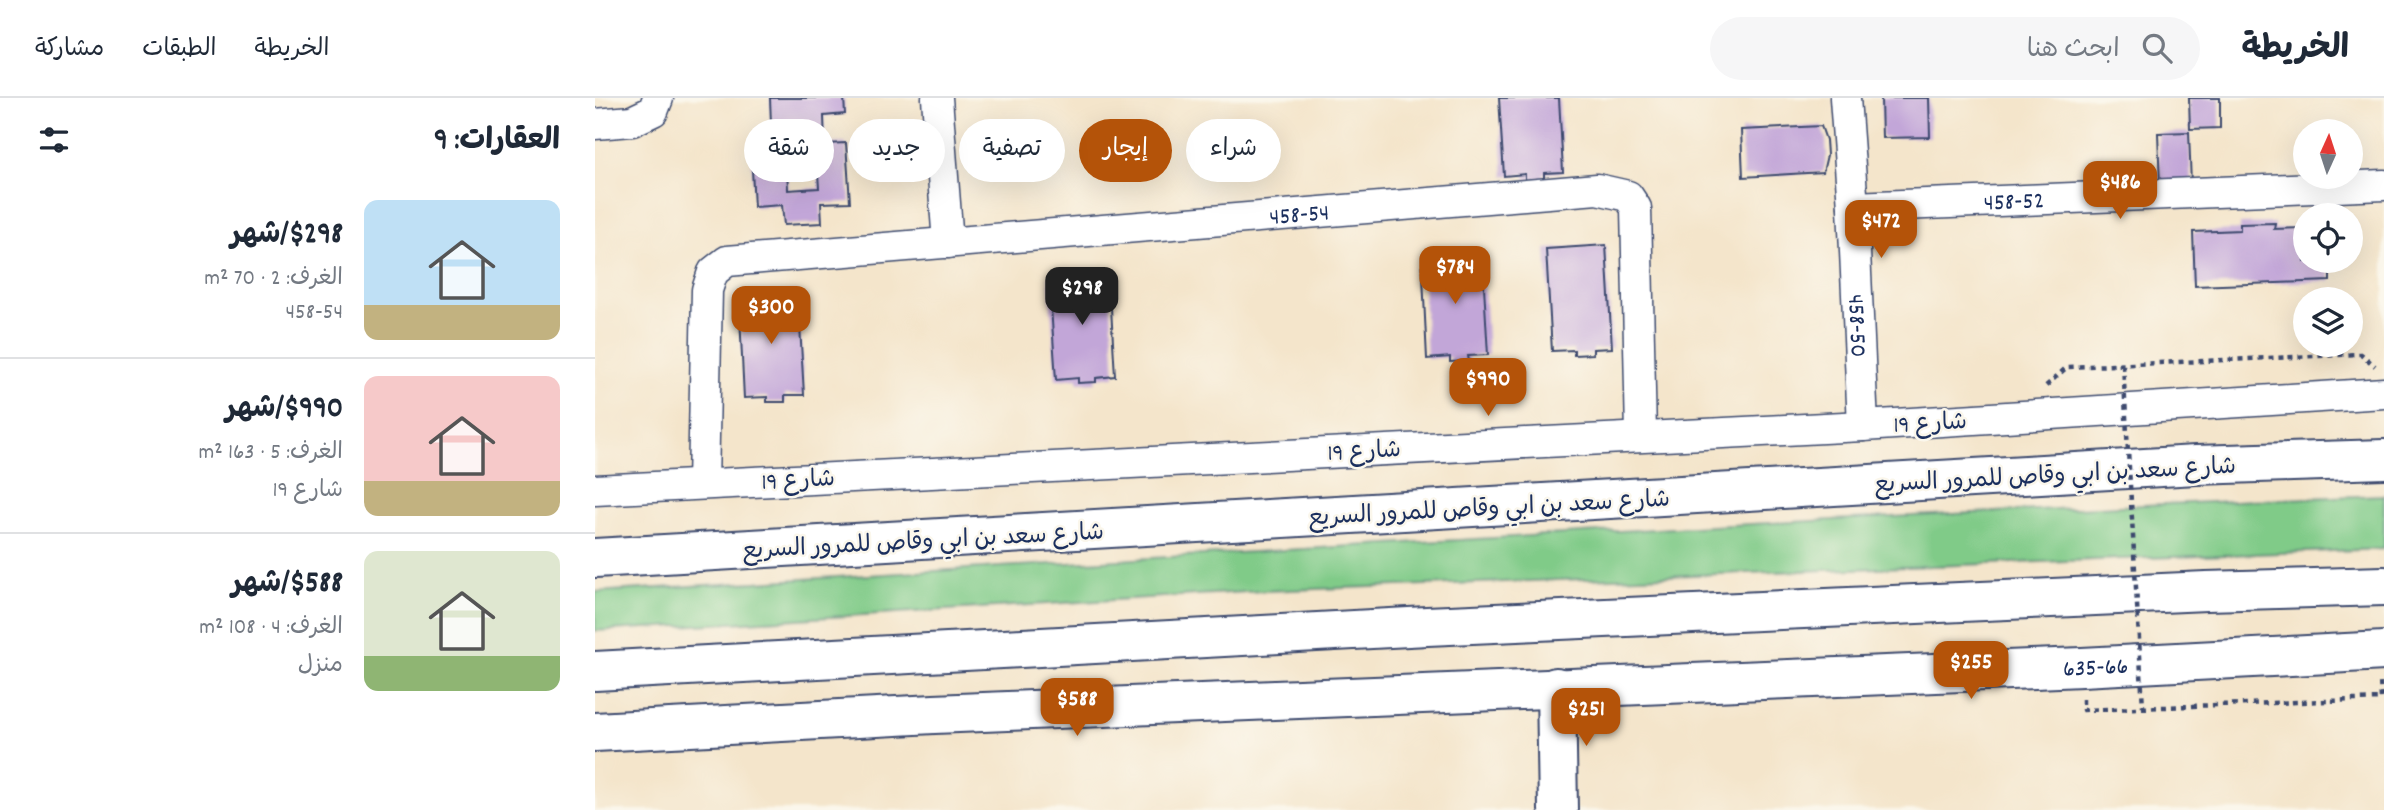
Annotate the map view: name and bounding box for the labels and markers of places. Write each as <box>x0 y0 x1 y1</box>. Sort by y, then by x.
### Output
pin: $486 <box>2079 162 2161 221</box>
pin: $472 <box>1840 200 1922 260</box>
pin: $784 <box>1414 246 1496 306</box>
pin: $298 <box>1041 268 1123 327</box>
pin: $300 <box>730 286 812 346</box>
pin: $990 <box>1447 358 1529 418</box>
pin: $255 <box>1930 642 2012 701</box>
pin: $588 <box>1036 678 1118 738</box>
pin: $251 <box>1545 688 1627 748</box>

